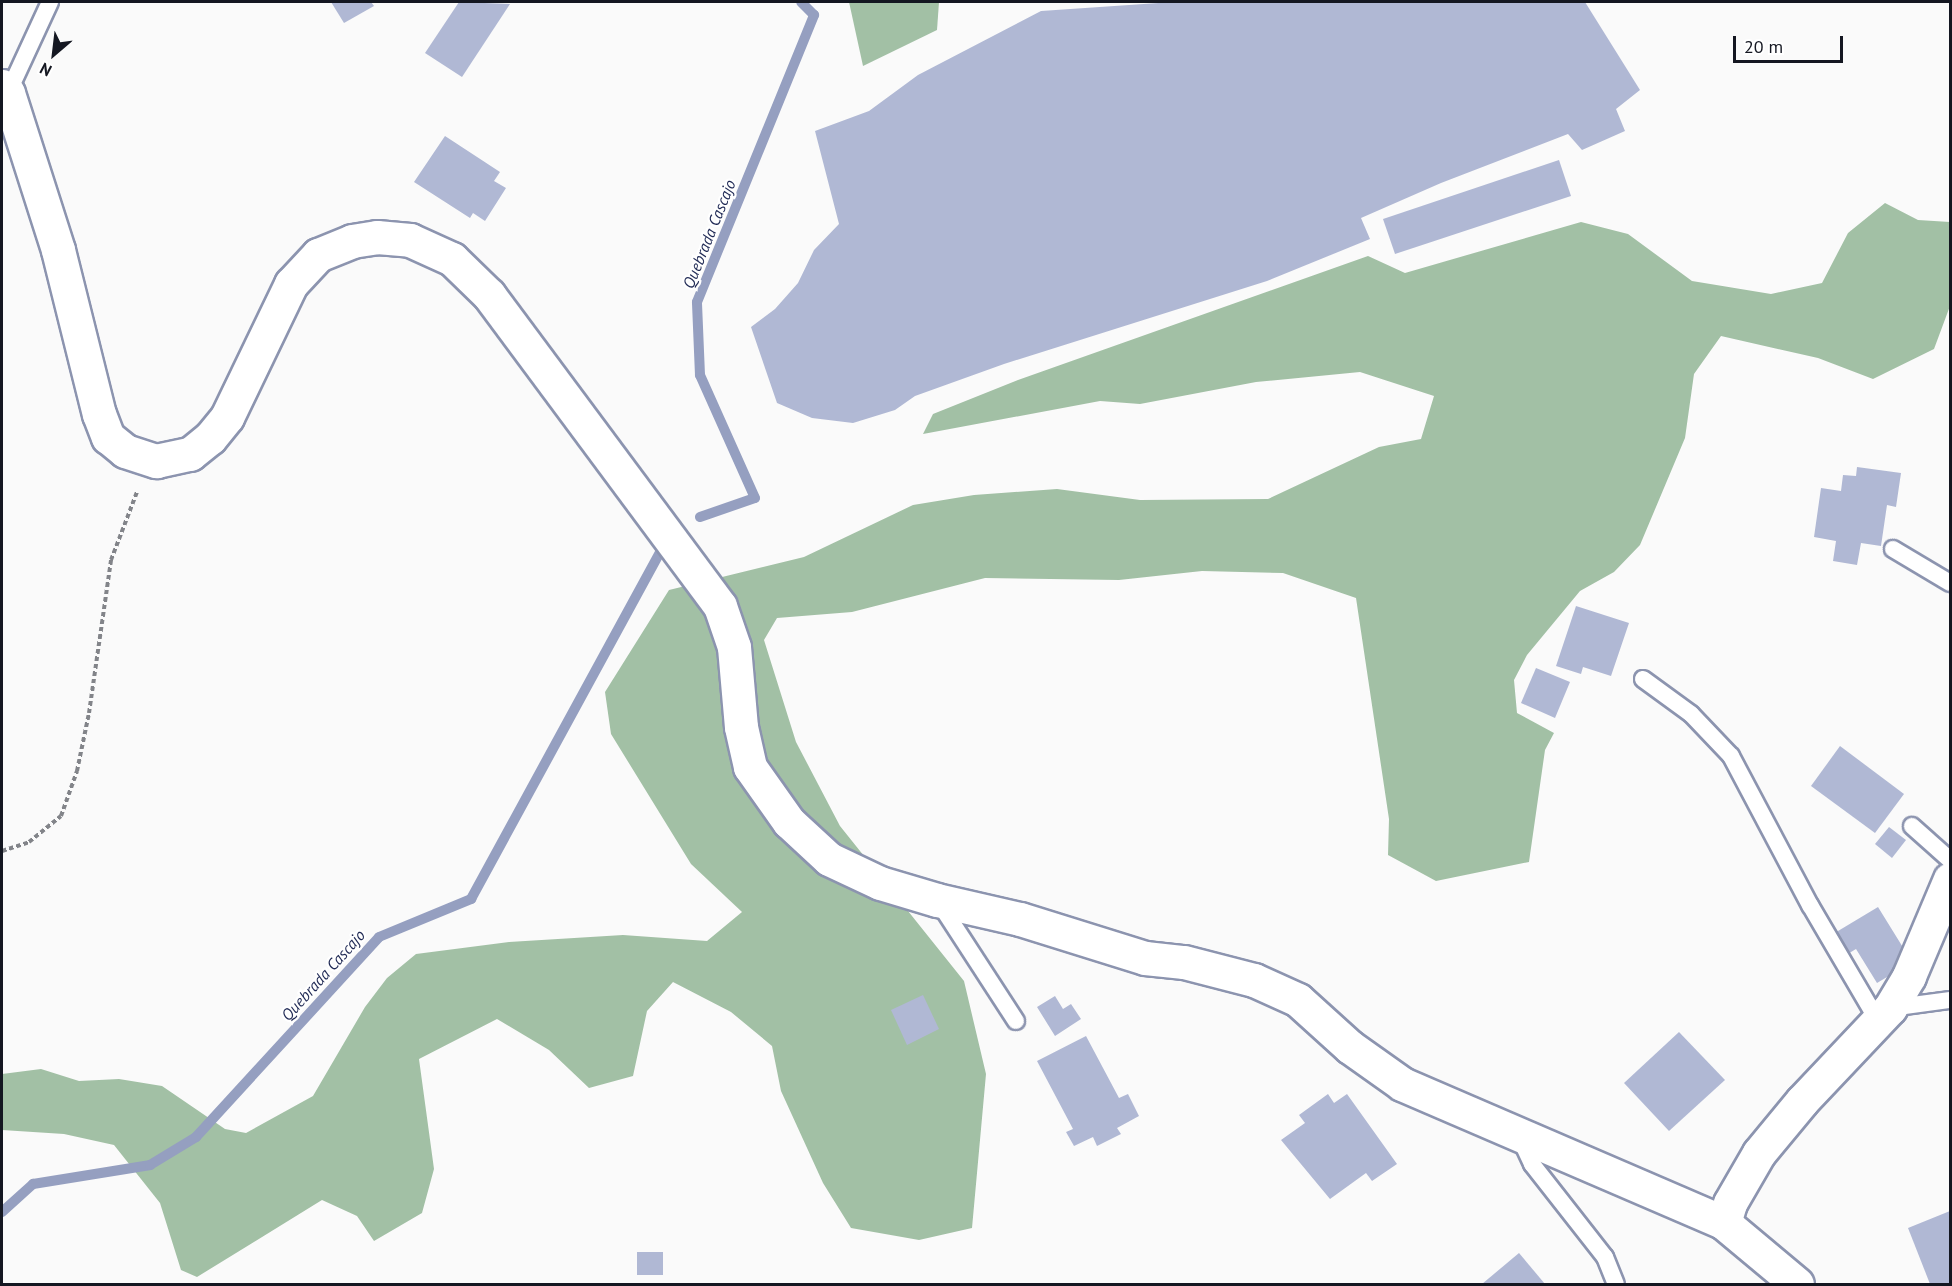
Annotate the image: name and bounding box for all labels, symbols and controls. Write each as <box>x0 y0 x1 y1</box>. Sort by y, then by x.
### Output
north arrow <box>24 24 84 84</box>
scale bar <box>1736 24 1846 62</box>
text: 20 m <box>1744 35 1783 58</box>
text: N <box>36 59 55 81</box>
water label: Quebrada Cascajo <box>678 177 740 291</box>
water label: Quebrada Cascajo <box>277 926 369 1024</box>

